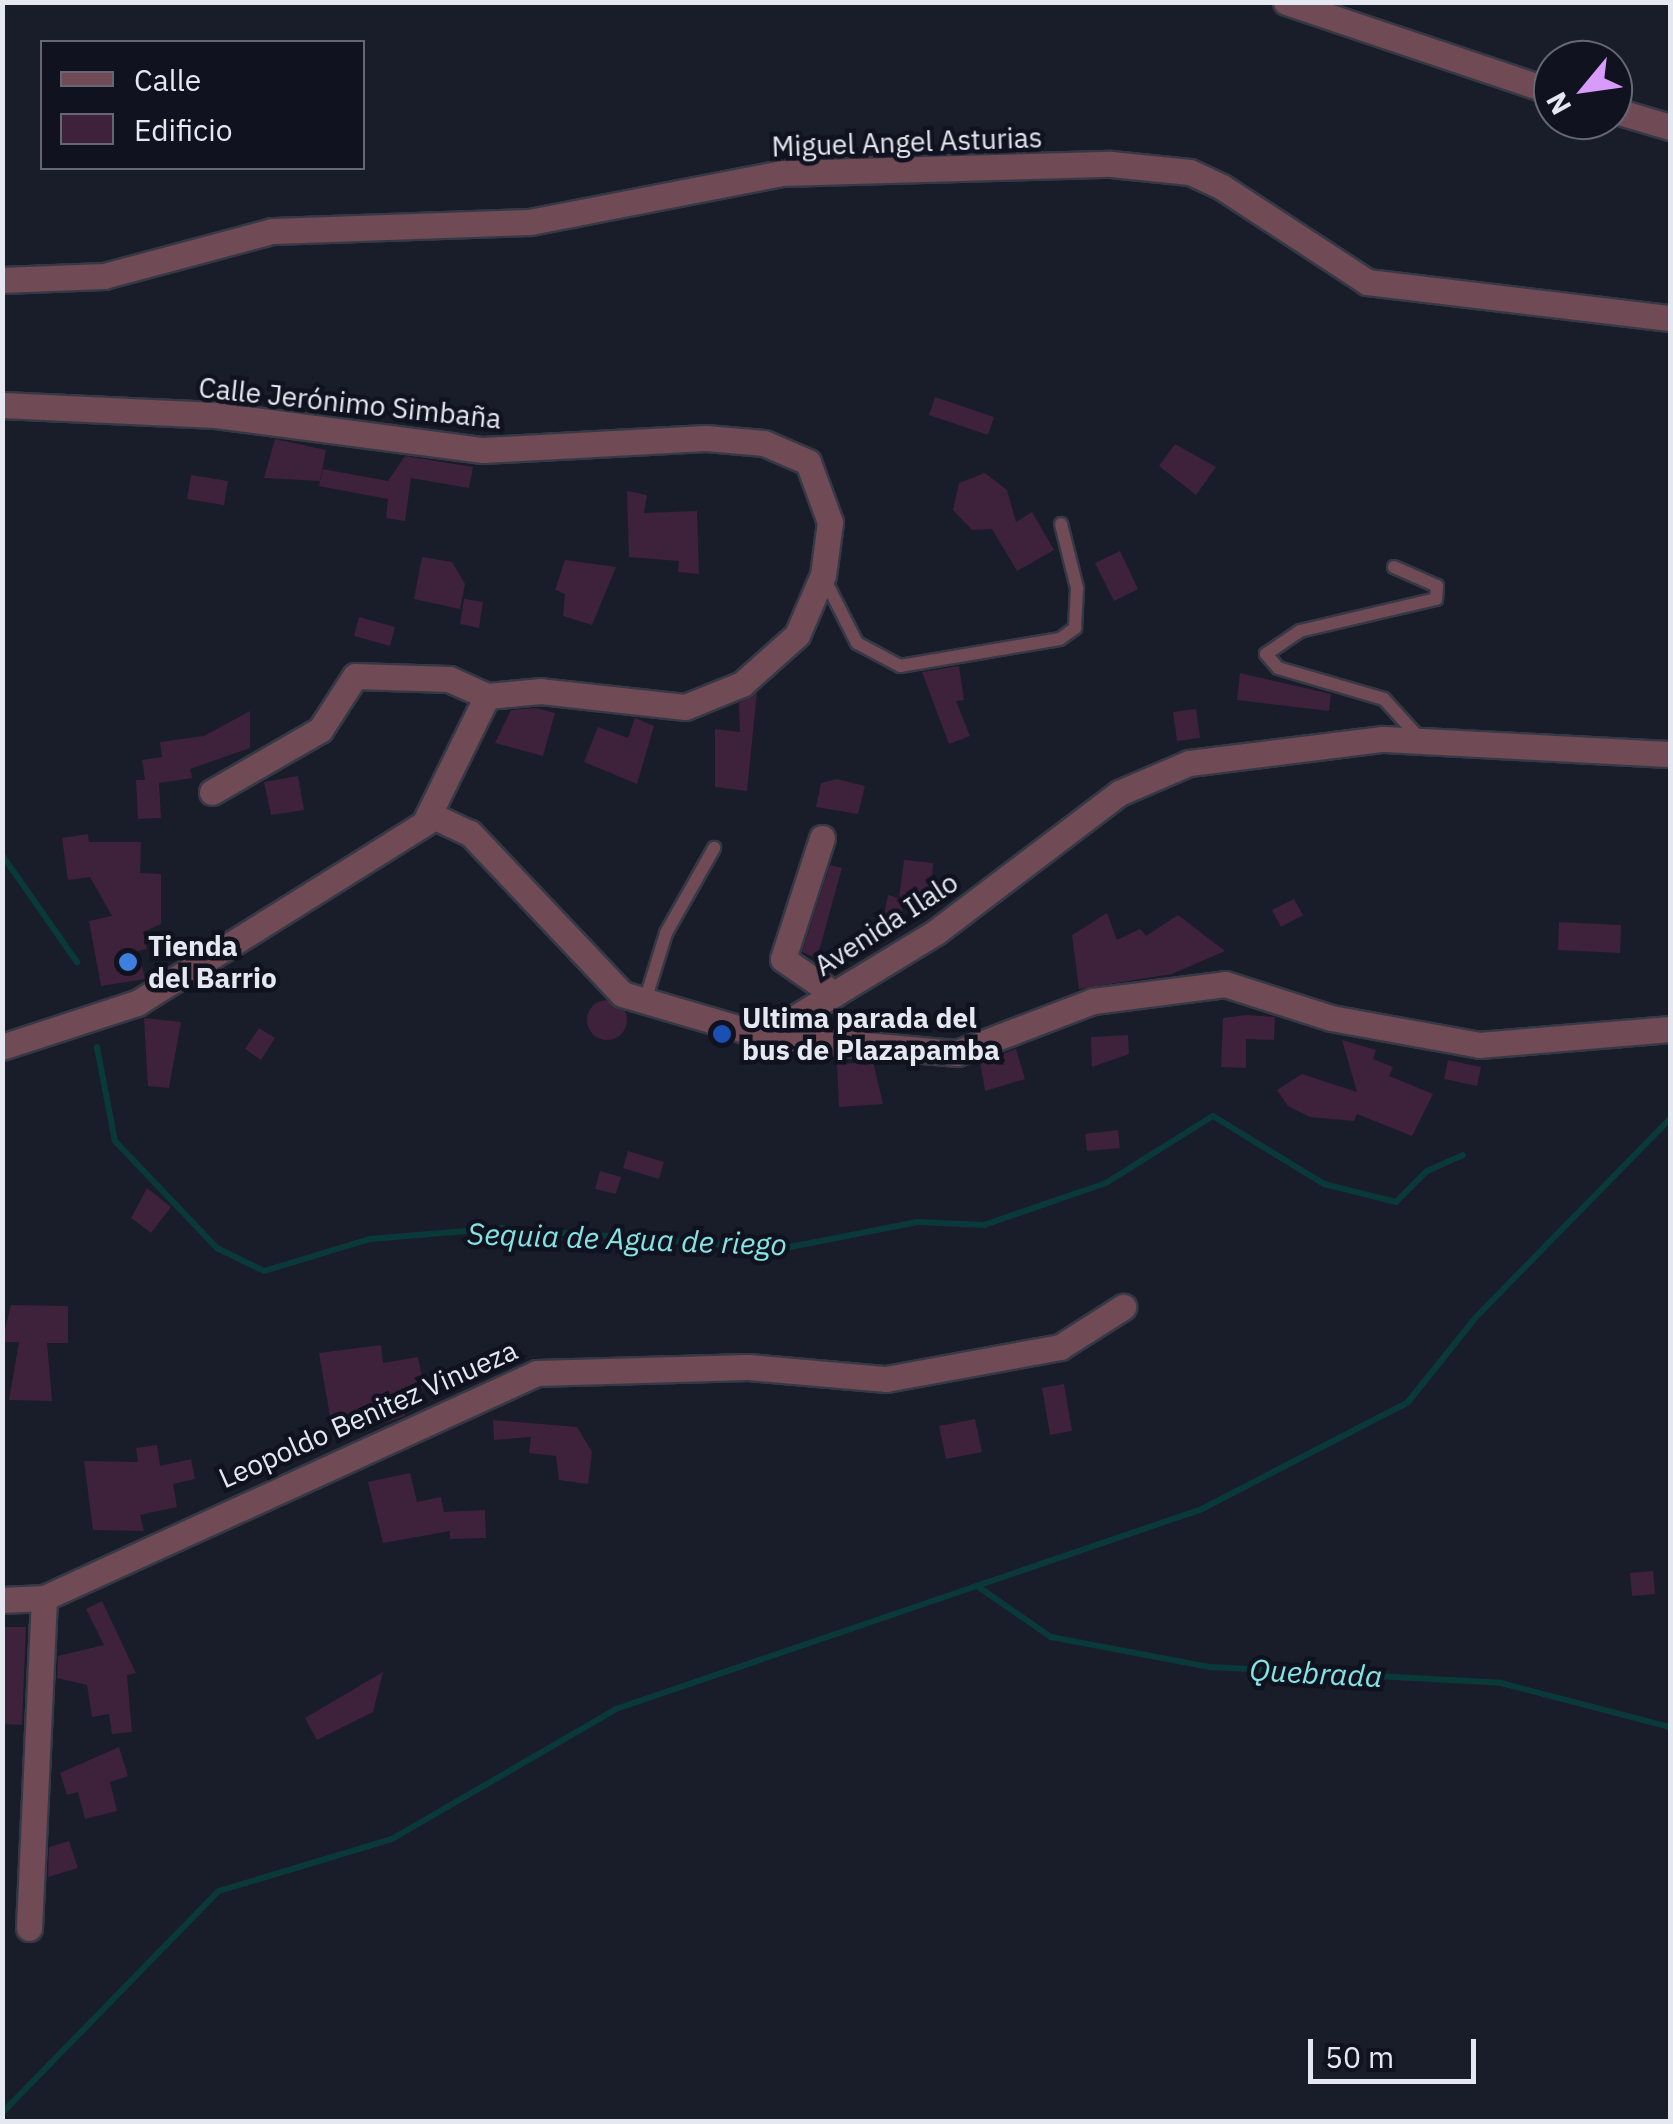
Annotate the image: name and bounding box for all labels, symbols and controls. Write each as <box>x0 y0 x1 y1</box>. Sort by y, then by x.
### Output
legend <box>40 40 365 170</box>
north arrow <box>1533 40 1633 140</box>
text: Calle <box>134 60 201 99</box>
text: N <box>1537 86 1579 122</box>
text: Edificio <box>134 110 233 149</box>
street label: Miguel Angel Asturias <box>771 120 1043 164</box>
street label: Calle Jerónimo Simbaña <box>197 370 503 436</box>
street label: Avenida Ilalo <box>808 865 964 983</box>
place label: Tienda del Barrio <box>148 929 277 995</box>
marker: Tienda del Barrio <box>117 951 139 973</box>
place label: Ultima parada del bus de Plazapamba <box>742 1001 1000 1067</box>
marker: Ultima parada del bus de Plazapamba <box>711 1023 733 1045</box>
water label: Sequia de Agua de riego <box>466 1215 788 1263</box>
street label: Leopoldo Benitez Vinueza <box>214 1333 522 1495</box>
water label: Quebrada <box>1249 1652 1383 1694</box>
scale bar <box>1313 2019 1480 2081</box>
text: 50 m <box>1325 2037 1394 2076</box>

